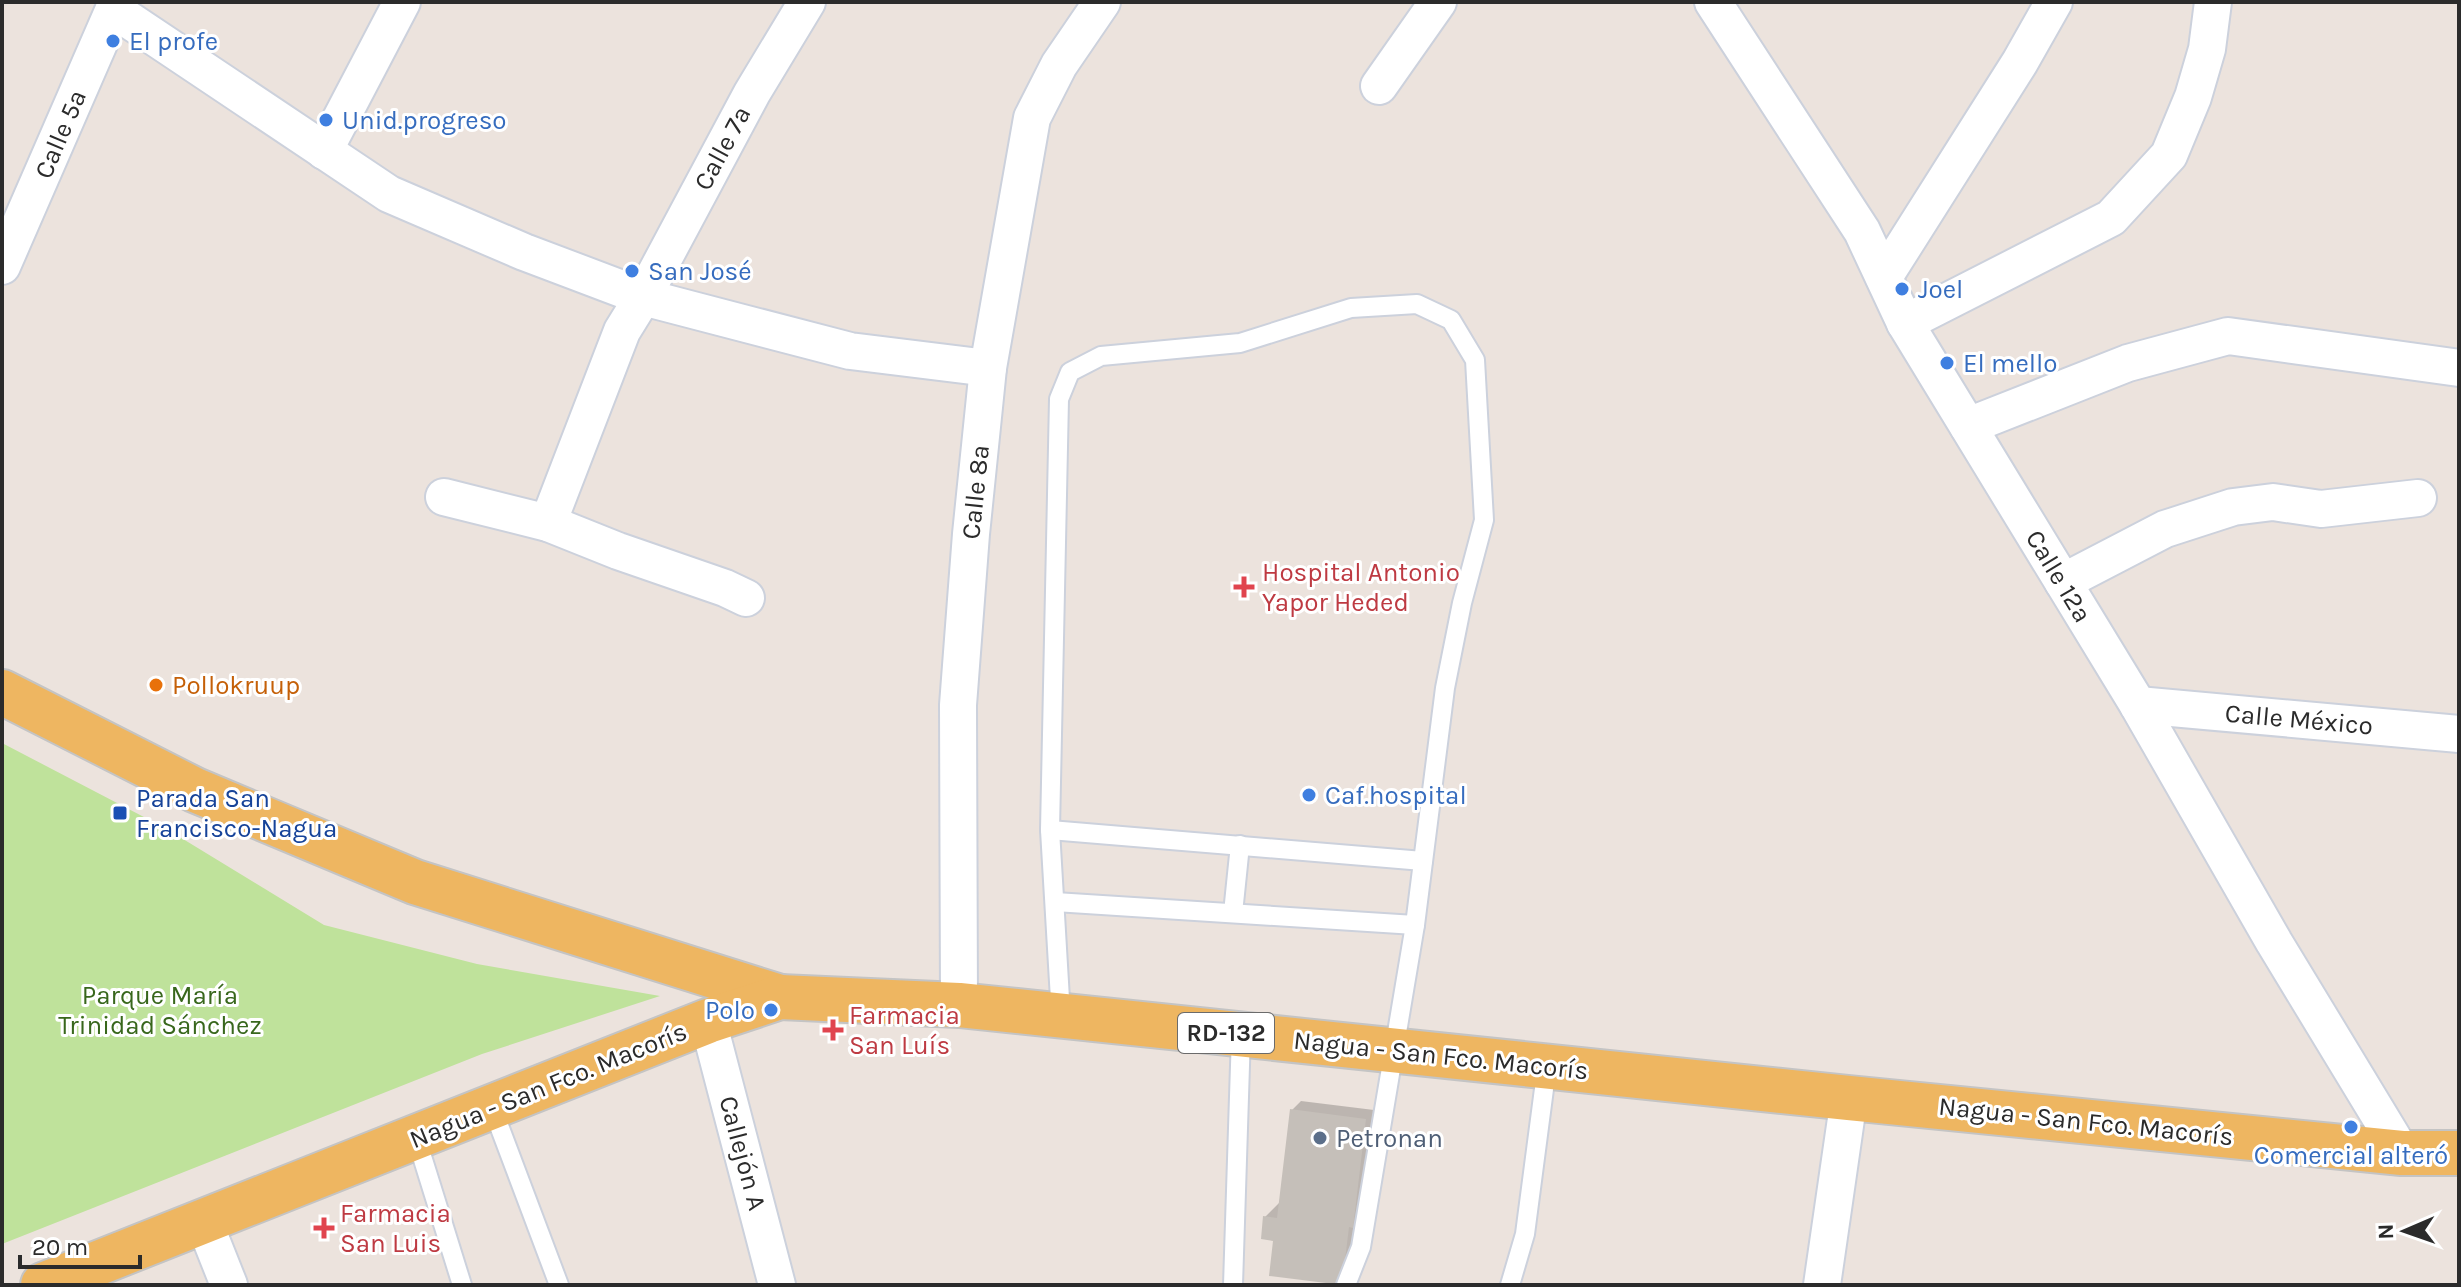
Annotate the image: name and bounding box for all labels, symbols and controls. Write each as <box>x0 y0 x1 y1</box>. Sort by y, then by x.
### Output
place label: El profe <box>129 26 218 57</box>
marker: El profe <box>104 32 122 50</box>
street label: Calle 5ª <box>28 85 93 183</box>
street label: Calle 7ª <box>687 101 757 196</box>
place label: Unid.progreso <box>342 105 507 136</box>
marker: Unid.progreso <box>317 111 335 129</box>
place label: San José <box>648 256 752 287</box>
marker: San José <box>623 262 641 280</box>
place label: Joel <box>1918 274 1963 305</box>
marker: Joel <box>1893 280 1911 298</box>
place label: El mello <box>1963 348 2058 379</box>
marker: El mello <box>1938 354 1956 372</box>
street label: Calle 8ª <box>955 443 996 541</box>
street label: Calle 12ª <box>2019 524 2098 628</box>
place label: Hospital Antonio Yapor Heded <box>1262 557 1460 618</box>
marker: Hospital Antonio Yapor Heded <box>1233 576 1255 598</box>
place label: Pollokruup <box>172 670 300 701</box>
marker: Pollokruup <box>147 676 165 694</box>
street label: Calle México <box>2224 698 2374 741</box>
place label: Caf.hospital <box>1325 780 1467 811</box>
place label: Parada San Francisco-Nagua <box>136 783 337 844</box>
marker: Caf.hospital <box>1300 786 1318 804</box>
marker: Parada San Francisco-Nagua <box>111 804 129 822</box>
park label: Parque María Trinidad Sánchez <box>58 980 262 1041</box>
place label: Polo <box>705 995 755 1026</box>
place label: Farmacia San Luís <box>849 1000 960 1061</box>
marker: Polo <box>762 1001 780 1019</box>
road number: RD-132 <box>1178 1013 1274 1053</box>
street label: Nagua - San Fco. Macorís <box>405 1016 691 1155</box>
marker: Farmacia San Luís <box>824 1021 842 1039</box>
street label: Nagua - San Fco. Macorís <box>1292 1025 1590 1086</box>
street label: Nagua - San Fco. Macorís <box>1937 1091 2235 1152</box>
street label: Callejón A <box>712 1092 773 1214</box>
marker: Comercial alteró <box>2342 1118 2360 1136</box>
place label: Petronan <box>1336 1123 1443 1154</box>
marker: Petronan <box>1311 1129 1329 1147</box>
place label: Comercial alteró <box>2254 1140 2448 1171</box>
north arrow <box>2365 1191 2445 1271</box>
place label: Farmacia San Luis <box>340 1198 451 1259</box>
scale bar <box>20 1219 140 1269</box>
marker: Farmacia San Luis <box>315 1219 333 1237</box>
text: N <box>2373 1223 2399 1240</box>
text: 20 m <box>32 1233 88 1261</box>

